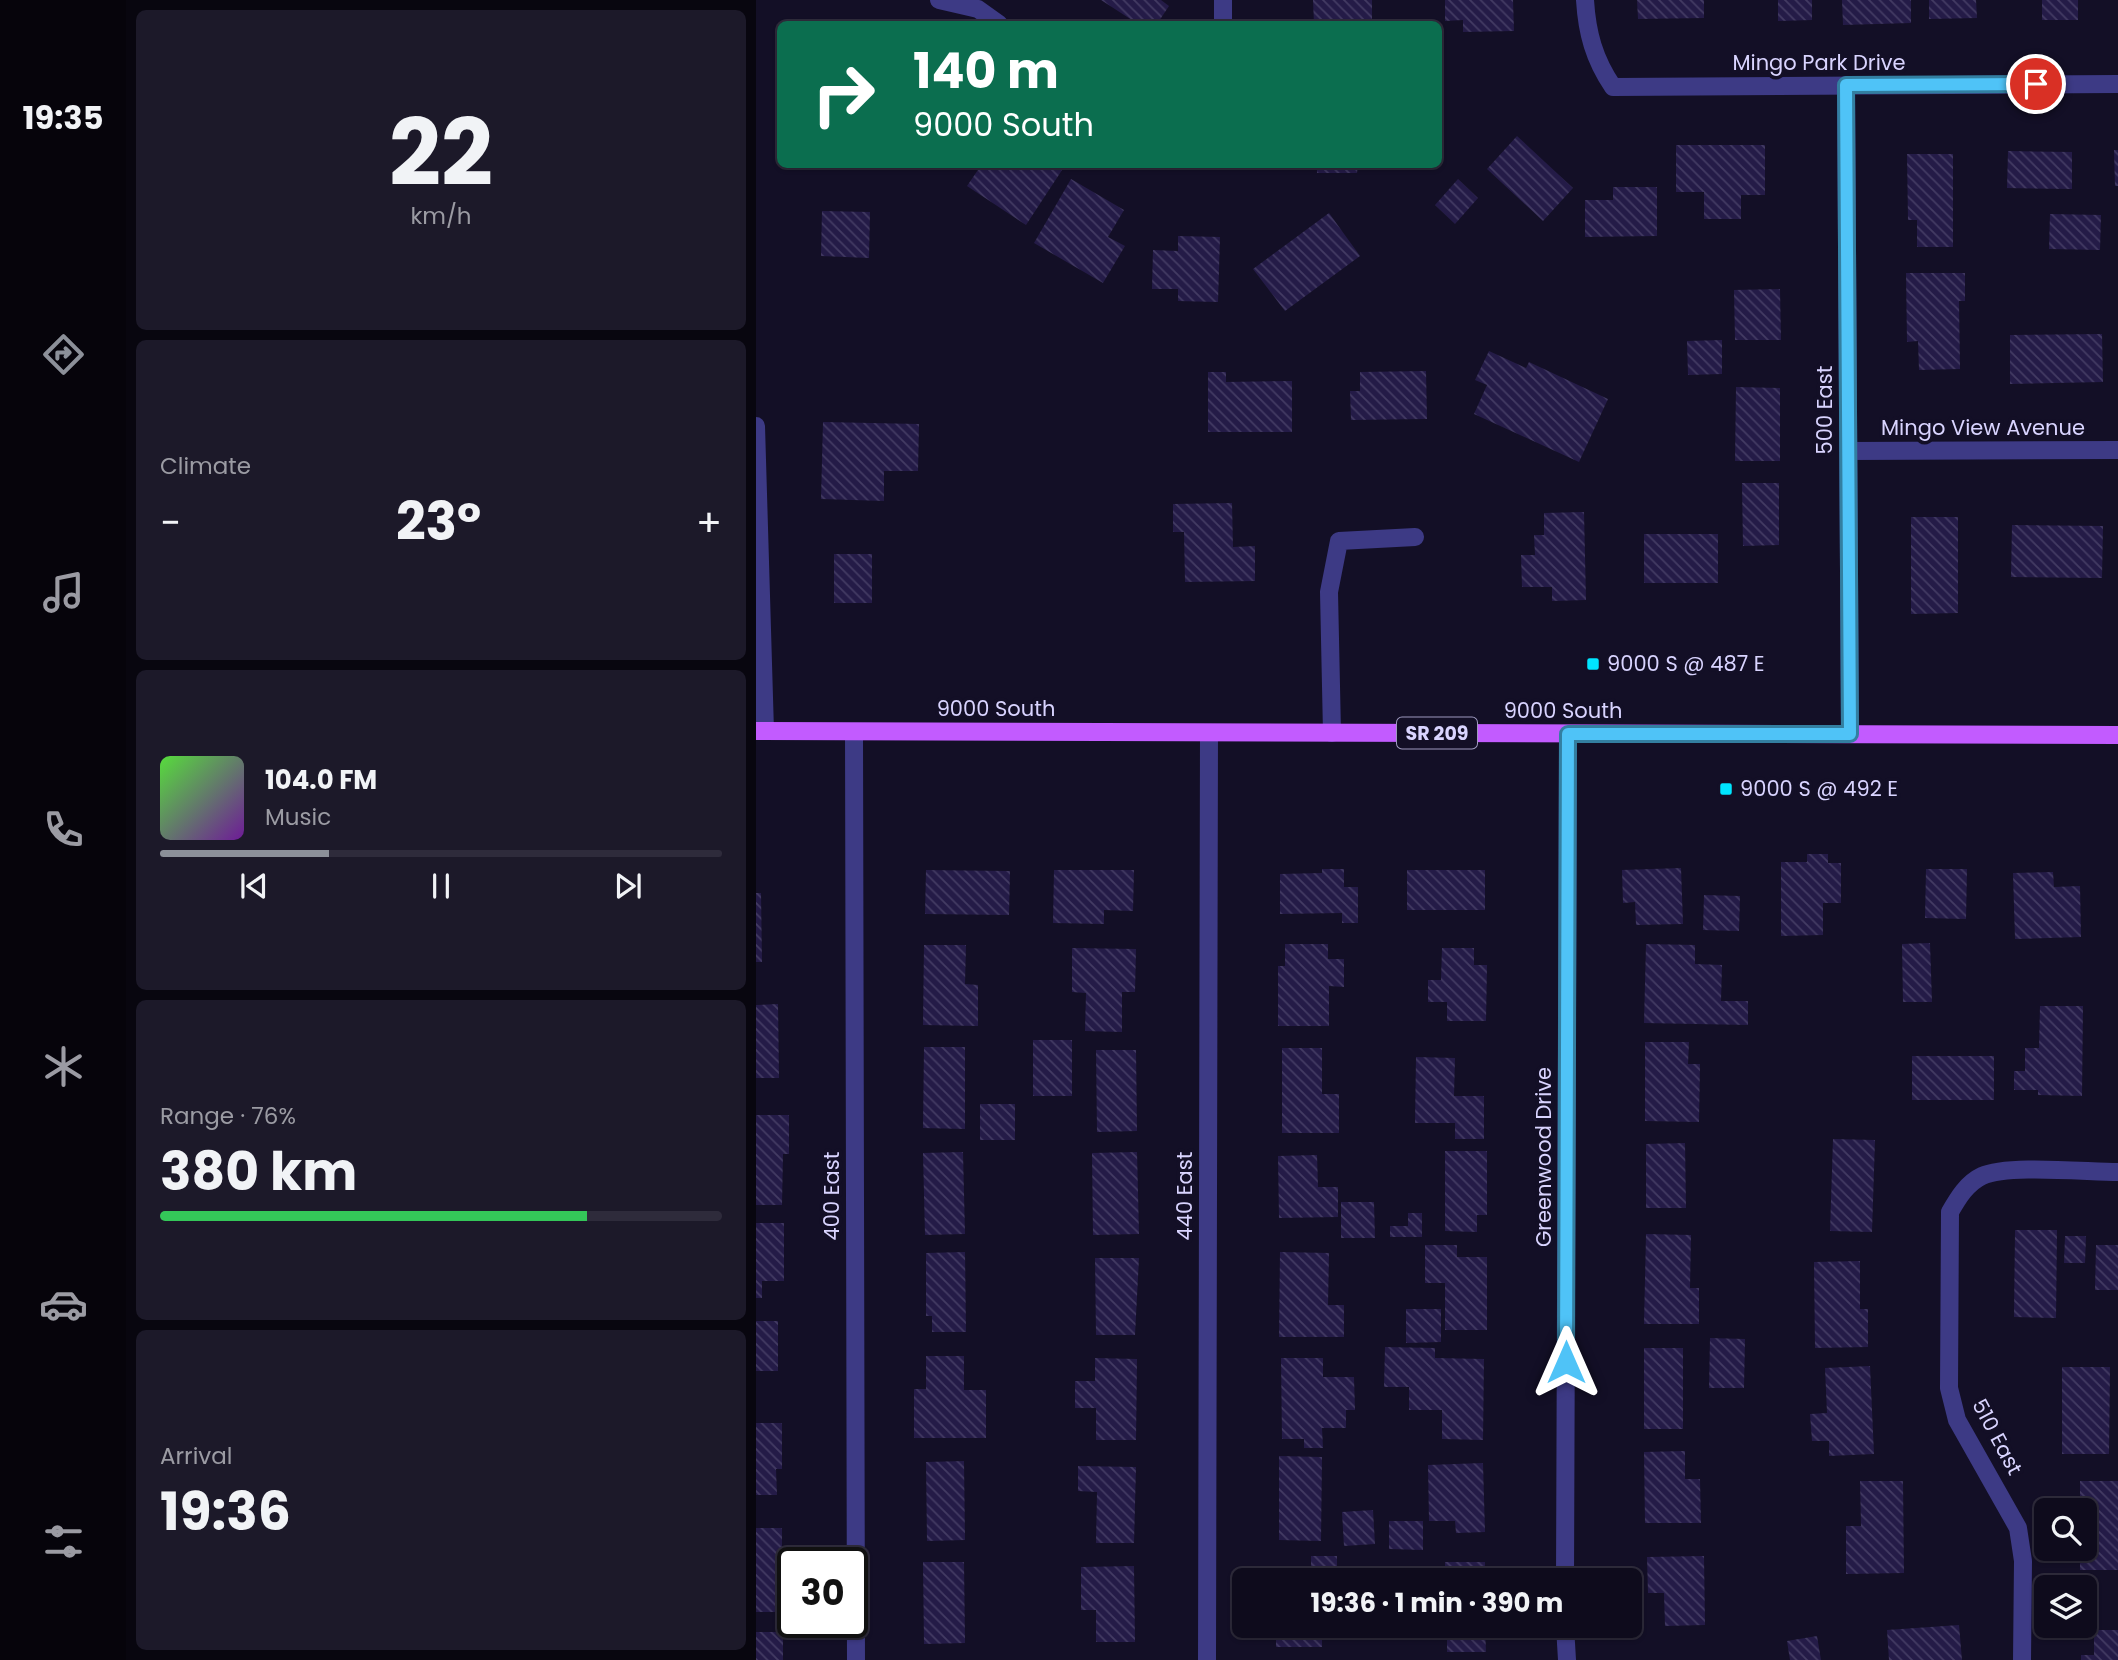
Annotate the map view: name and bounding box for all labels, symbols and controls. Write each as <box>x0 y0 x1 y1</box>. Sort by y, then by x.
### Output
text: 140 m <box>913 37 1059 105</box>
street label: Mingo Park Drive <box>1732 48 1906 77</box>
icon: right <box>798 49 889 140</box>
pin <box>2006 54 2066 114</box>
icon: arrive <box>2017 65 2055 103</box>
text: 22 <box>389 89 493 217</box>
text: 19:35 <box>23 95 103 140</box>
text: 9000 South <box>913 102 1094 147</box>
text: km/h <box>410 200 472 232</box>
icon: directions <box>39 330 88 379</box>
street label: 500 East <box>1810 366 1839 454</box>
street label: Mingo View Avenue <box>1881 413 2085 442</box>
text: Climate <box>160 450 251 482</box>
text: 23° <box>396 485 481 558</box>
text: − <box>160 496 181 549</box>
text: + <box>696 496 722 549</box>
icon: music <box>39 568 88 617</box>
place label: 9000 S @ 487 E <box>1607 649 1765 678</box>
marker: 9000 S @ 487 E <box>1585 656 1601 672</box>
street label: 9000 South <box>937 694 1055 723</box>
street label: 9000 South <box>1504 696 1622 725</box>
road number: SR 209 <box>1397 718 1477 748</box>
text: 104.0 FM <box>265 762 377 798</box>
place label: 9000 S @ 492 E <box>1740 774 1898 803</box>
marker: 9000 S @ 492 E <box>1718 781 1734 797</box>
text: Music <box>265 801 331 833</box>
icon: phone <box>39 805 88 854</box>
icon: previous <box>235 867 273 905</box>
icon: pause <box>422 867 460 905</box>
icon: next <box>609 867 647 905</box>
icon: climate <box>39 1042 88 1091</box>
street label: Greenwood Drive <box>1529 1067 1558 1247</box>
text: Range · 76% <box>160 1100 296 1132</box>
text: 380 km <box>160 1135 357 1208</box>
street label: 400 East <box>817 1152 846 1240</box>
street label: 440 East <box>1170 1152 1199 1240</box>
icon: car <box>39 1280 88 1329</box>
position arrow <box>1529 1325 1603 1399</box>
street label: 510 East <box>1965 1394 2030 1480</box>
text: Arrival <box>160 1440 232 1472</box>
text: 19:36 <box>160 1475 291 1548</box>
map controls <box>2034 1498 2097 1638</box>
button: search <box>2034 1498 2097 1561</box>
icon: filters <box>39 1517 88 1566</box>
speed limit sign: 30 <box>777 1547 868 1638</box>
button: layers <box>2034 1575 2097 1638</box>
text: 19:36 · 1 min · 390 m <box>1311 1585 1563 1621</box>

